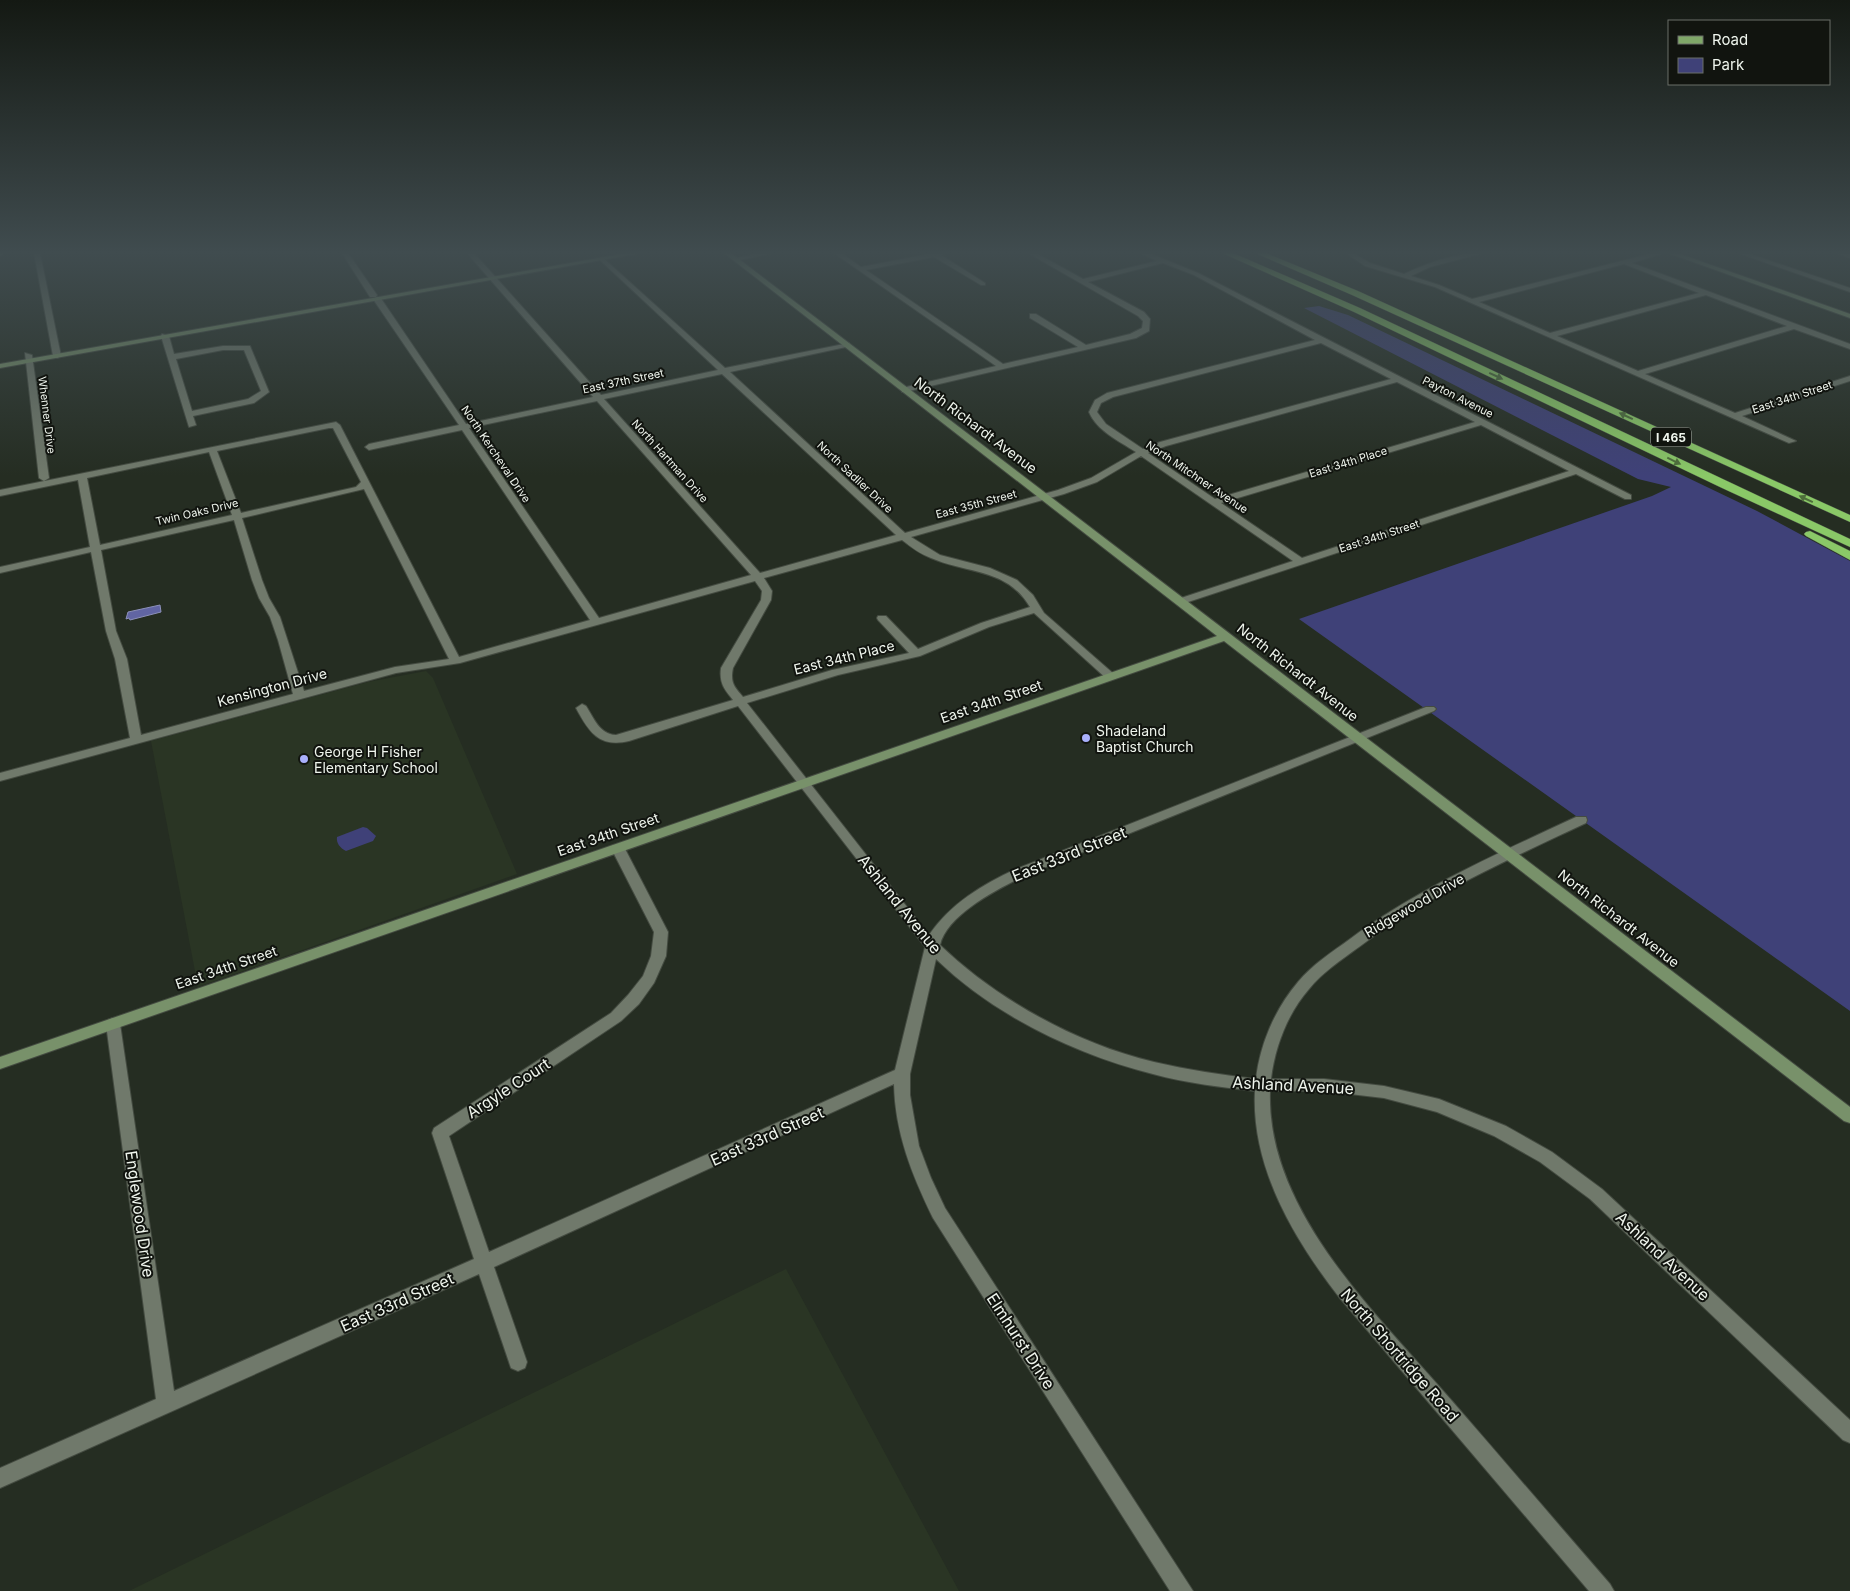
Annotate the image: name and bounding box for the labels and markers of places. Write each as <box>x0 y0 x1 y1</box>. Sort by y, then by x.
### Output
place label: Shadeland Baptist Church <box>1096 722 1194 755</box>
marker: Shadeland Baptist Church <box>1080 732 1092 744</box>
place label: George H Fisher Elementary School <box>314 743 438 776</box>
marker: George H Fisher Elementary School <box>298 753 310 765</box>

